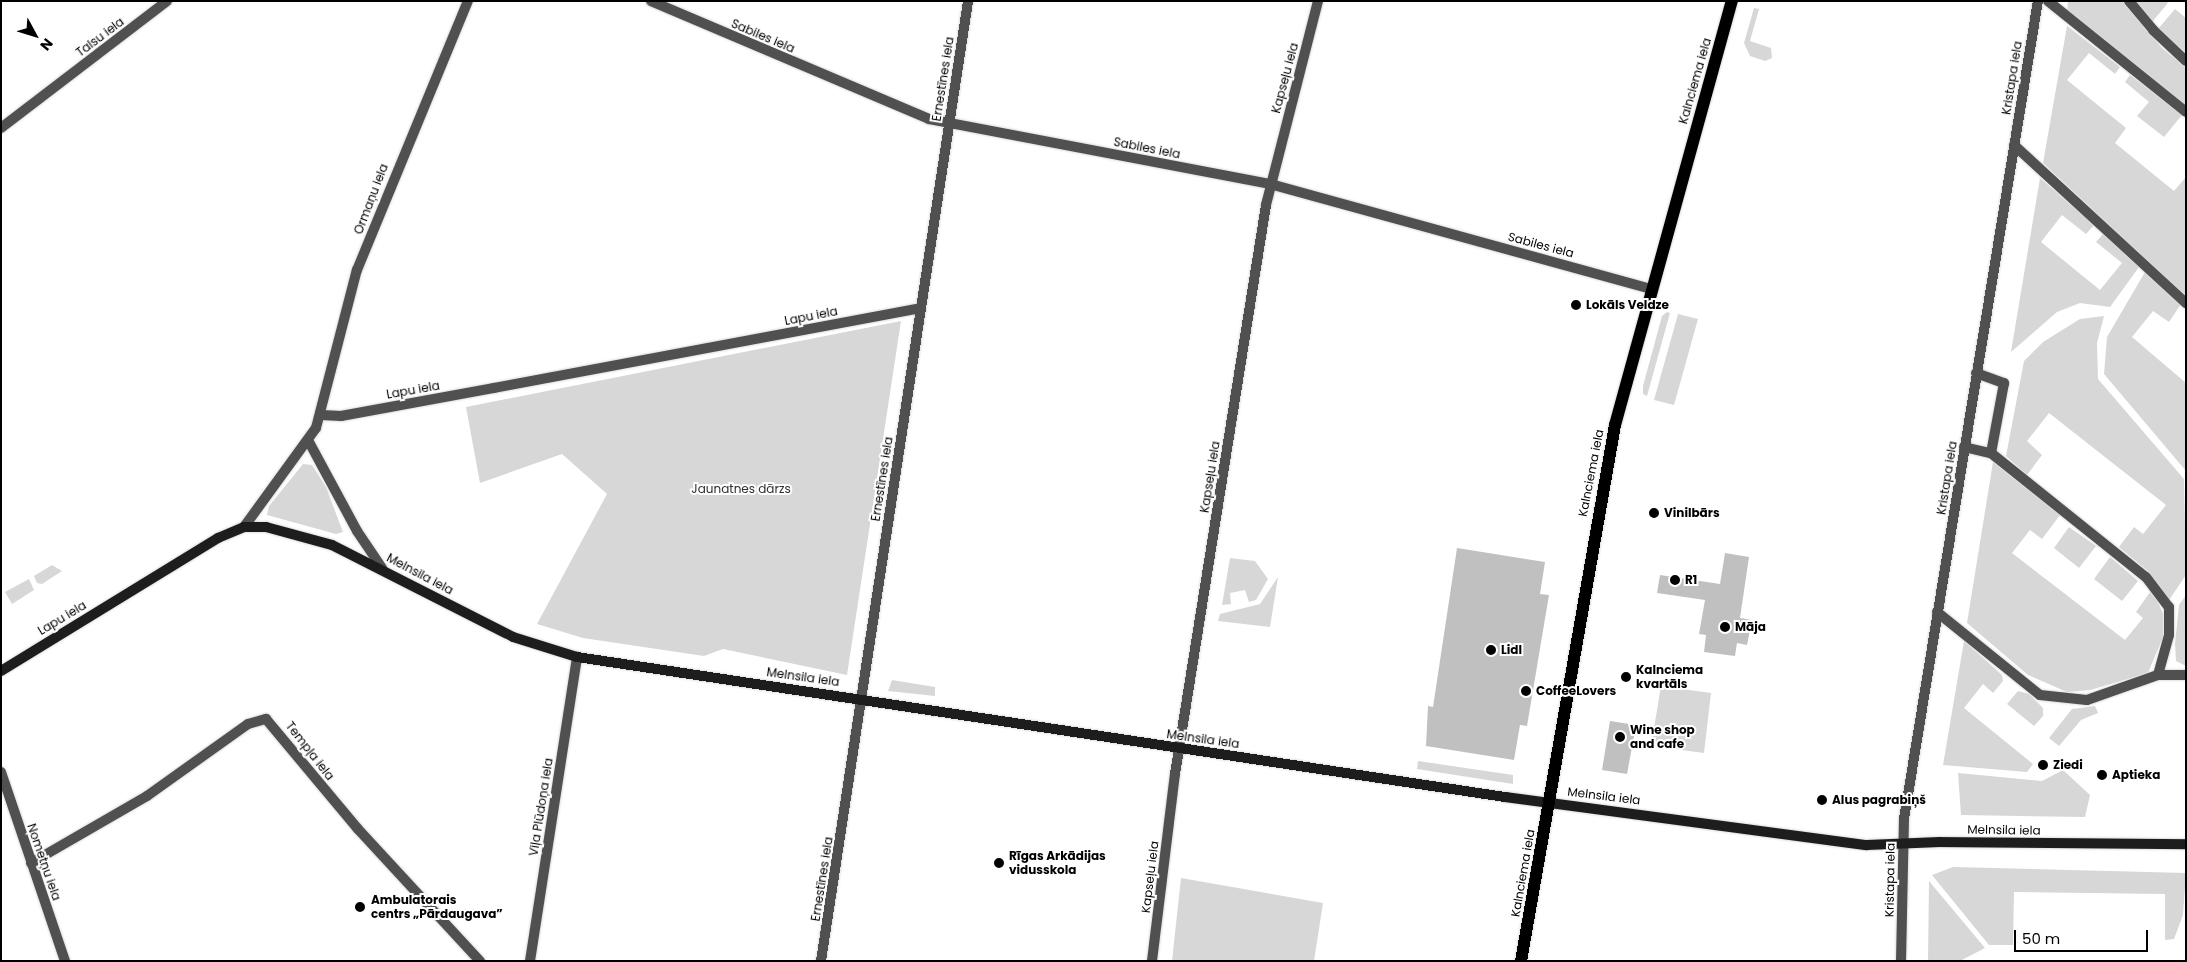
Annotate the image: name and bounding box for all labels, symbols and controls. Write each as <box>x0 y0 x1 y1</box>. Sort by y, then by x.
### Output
north arrow <box>10 10 60 60</box>
street label: Talsu iela <box>73 14 127 60</box>
street label: Sabiles iela <box>729 16 797 56</box>
text: N <box>36 34 58 55</box>
street label: Ernestīnes iela <box>929 36 957 122</box>
street label: Kalnciema iela <box>1676 36 1714 126</box>
street label: Kristapa iela <box>1999 40 2025 116</box>
street label: Kapseļu iela <box>1269 41 1301 115</box>
street label: Sabiles iela <box>1112 134 1182 162</box>
street label: Ormaņu iela <box>351 162 391 236</box>
street label: Sabiles iela <box>1507 229 1575 261</box>
place label: Lokāls Veldze <box>1586 298 1669 312</box>
marker: Lokāls Veldze <box>1570 299 1582 311</box>
street label: Lapu iela <box>783 304 839 328</box>
street label: Lapu iela <box>385 378 441 402</box>
street label: Kalnciema iela <box>1575 428 1607 518</box>
street label: Ernestīnes iela <box>868 436 896 522</box>
street label: Kapseļu iela <box>1197 440 1223 514</box>
street label: Kristapa iela <box>1934 440 1960 516</box>
park label: Jaunatnes dārzs <box>691 482 791 496</box>
place label: Vinilbārs <box>1664 506 1720 520</box>
marker: Vinilbārs <box>1648 507 1660 519</box>
street label: Melnsila iela <box>384 550 456 598</box>
place label: R1 <box>1685 573 1697 587</box>
marker: R1 <box>1669 574 1681 586</box>
street label: Lapu iela <box>35 598 89 638</box>
place label: Māja <box>1735 620 1766 634</box>
marker: Māja <box>1719 621 1731 633</box>
place label: Lidl <box>1501 643 1522 657</box>
marker: Lidl <box>1485 644 1497 656</box>
place label: Kalnciema kvartāls <box>1636 663 1703 691</box>
street label: Melnsila iela <box>766 665 840 689</box>
marker: Kalnciema kvartāls <box>1620 671 1632 683</box>
place label: CoffeeLovers <box>1536 684 1616 698</box>
marker: CoffeeLovers <box>1520 685 1532 697</box>
street label: Tempļa iela <box>283 719 337 783</box>
place label: Wine shop and cafe <box>1630 723 1695 751</box>
street label: Melnsila iela <box>1166 727 1240 751</box>
marker: Wine shop and cafe <box>1614 731 1626 743</box>
street label: Viļa Plūdoņa iela <box>526 757 556 857</box>
place label: Ziedi <box>2053 758 2083 772</box>
marker: Ziedi <box>2037 759 2049 771</box>
place label: Aptieka <box>2112 768 2160 782</box>
marker: Aptieka <box>2096 769 2108 781</box>
street label: Melnsila iela <box>1567 784 1641 808</box>
place label: Alus pagrabiņš <box>1832 793 1926 807</box>
marker: Alus pagrabiņš <box>1816 794 1828 806</box>
street label: Nometņu iela <box>24 822 64 902</box>
street label: Melnsila iela <box>1967 822 2041 838</box>
street label: Kalnciema iela <box>1508 828 1538 918</box>
street label: Ernestīnes iela <box>808 836 836 922</box>
street label: Kapseļu iela <box>1138 840 1162 914</box>
street label: Kristapa iela <box>1882 843 1898 917</box>
place label: Rīgas Arkādijas vidusskola <box>1009 849 1106 877</box>
marker: Rīgas Arkādijas vidusskola <box>993 857 1005 869</box>
place label: Ambulatorais centrs „Pārdaugava” <box>371 893 503 921</box>
marker: Ambulatorais centrs „Pārdaugava” <box>353 900 367 914</box>
scale bar <box>2017 920 2151 952</box>
text: 50 m <box>2022 928 2060 949</box>

